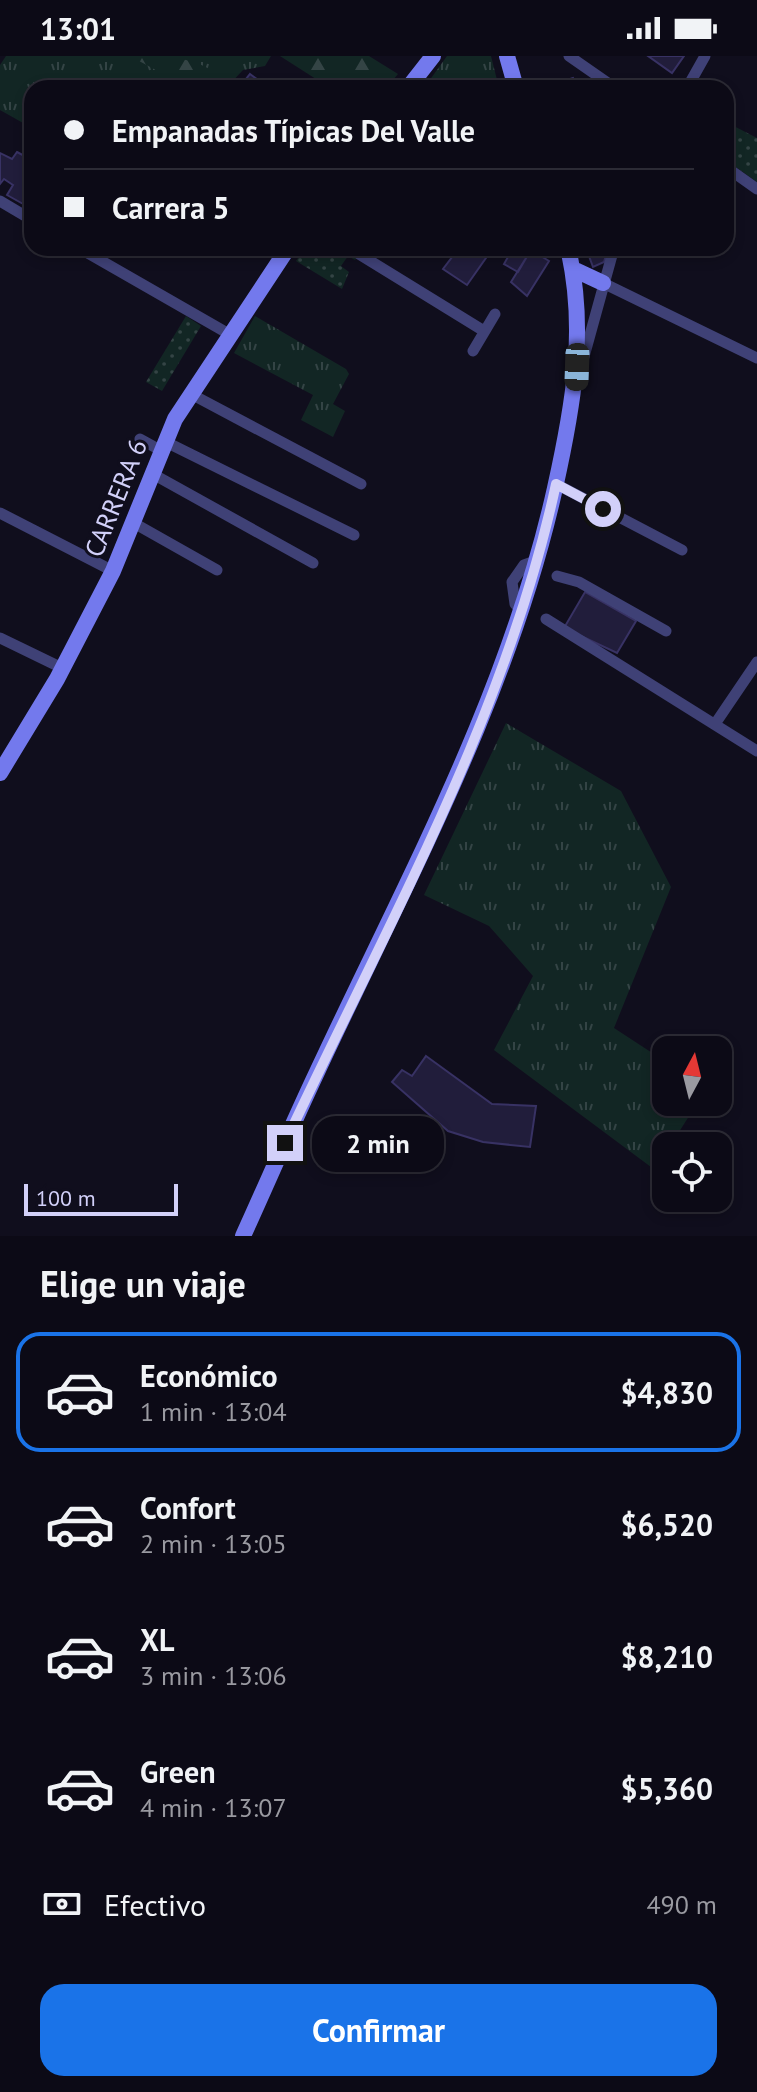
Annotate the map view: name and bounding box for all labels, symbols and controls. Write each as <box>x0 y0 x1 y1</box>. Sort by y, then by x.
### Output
text: 13:01 <box>40 9 116 48</box>
text: Empanadas Típicas Del Valle <box>112 111 475 150</box>
text: Carrera 5 <box>112 188 230 227</box>
car <box>564 343 590 391</box>
street label: CARRERA 6 <box>77 434 154 562</box>
route start <box>585 491 621 527</box>
north arrow <box>652 1036 732 1116</box>
map controls <box>652 1036 732 1212</box>
callout: 2 min <box>313 1115 445 1171</box>
route end <box>267 1125 303 1161</box>
text: 2 min <box>346 1127 410 1160</box>
button: locate <box>652 1132 732 1212</box>
scale bar <box>24 1180 178 1216</box>
text: 100 m <box>36 1184 96 1212</box>
text: Elige un viaje <box>40 1260 246 1307</box>
icon: car <box>44 1356 116 1428</box>
text: Económico <box>140 1356 278 1395</box>
text: $4,830 <box>620 1373 713 1412</box>
text: 1 min · 13:04 <box>140 1395 287 1428</box>
icon: car <box>44 1488 116 1560</box>
text: Confort <box>140 1488 236 1527</box>
text: $6,520 <box>620 1505 713 1544</box>
text: 2 min · 13:05 <box>140 1527 287 1560</box>
icon: car <box>44 1620 116 1692</box>
text: XL <box>140 1620 174 1659</box>
text: $8,210 <box>620 1637 713 1676</box>
text: 3 min · 13:06 <box>140 1659 287 1692</box>
icon: car <box>44 1752 116 1824</box>
text: Green <box>140 1752 215 1791</box>
text: $5,360 <box>620 1769 713 1808</box>
text: 4 min · 13:07 <box>140 1791 287 1824</box>
icon: cash <box>40 1882 84 1926</box>
text: Efectivo <box>104 1885 206 1924</box>
text: 490 m <box>646 1888 717 1921</box>
button: Confirmar <box>40 1984 717 2076</box>

